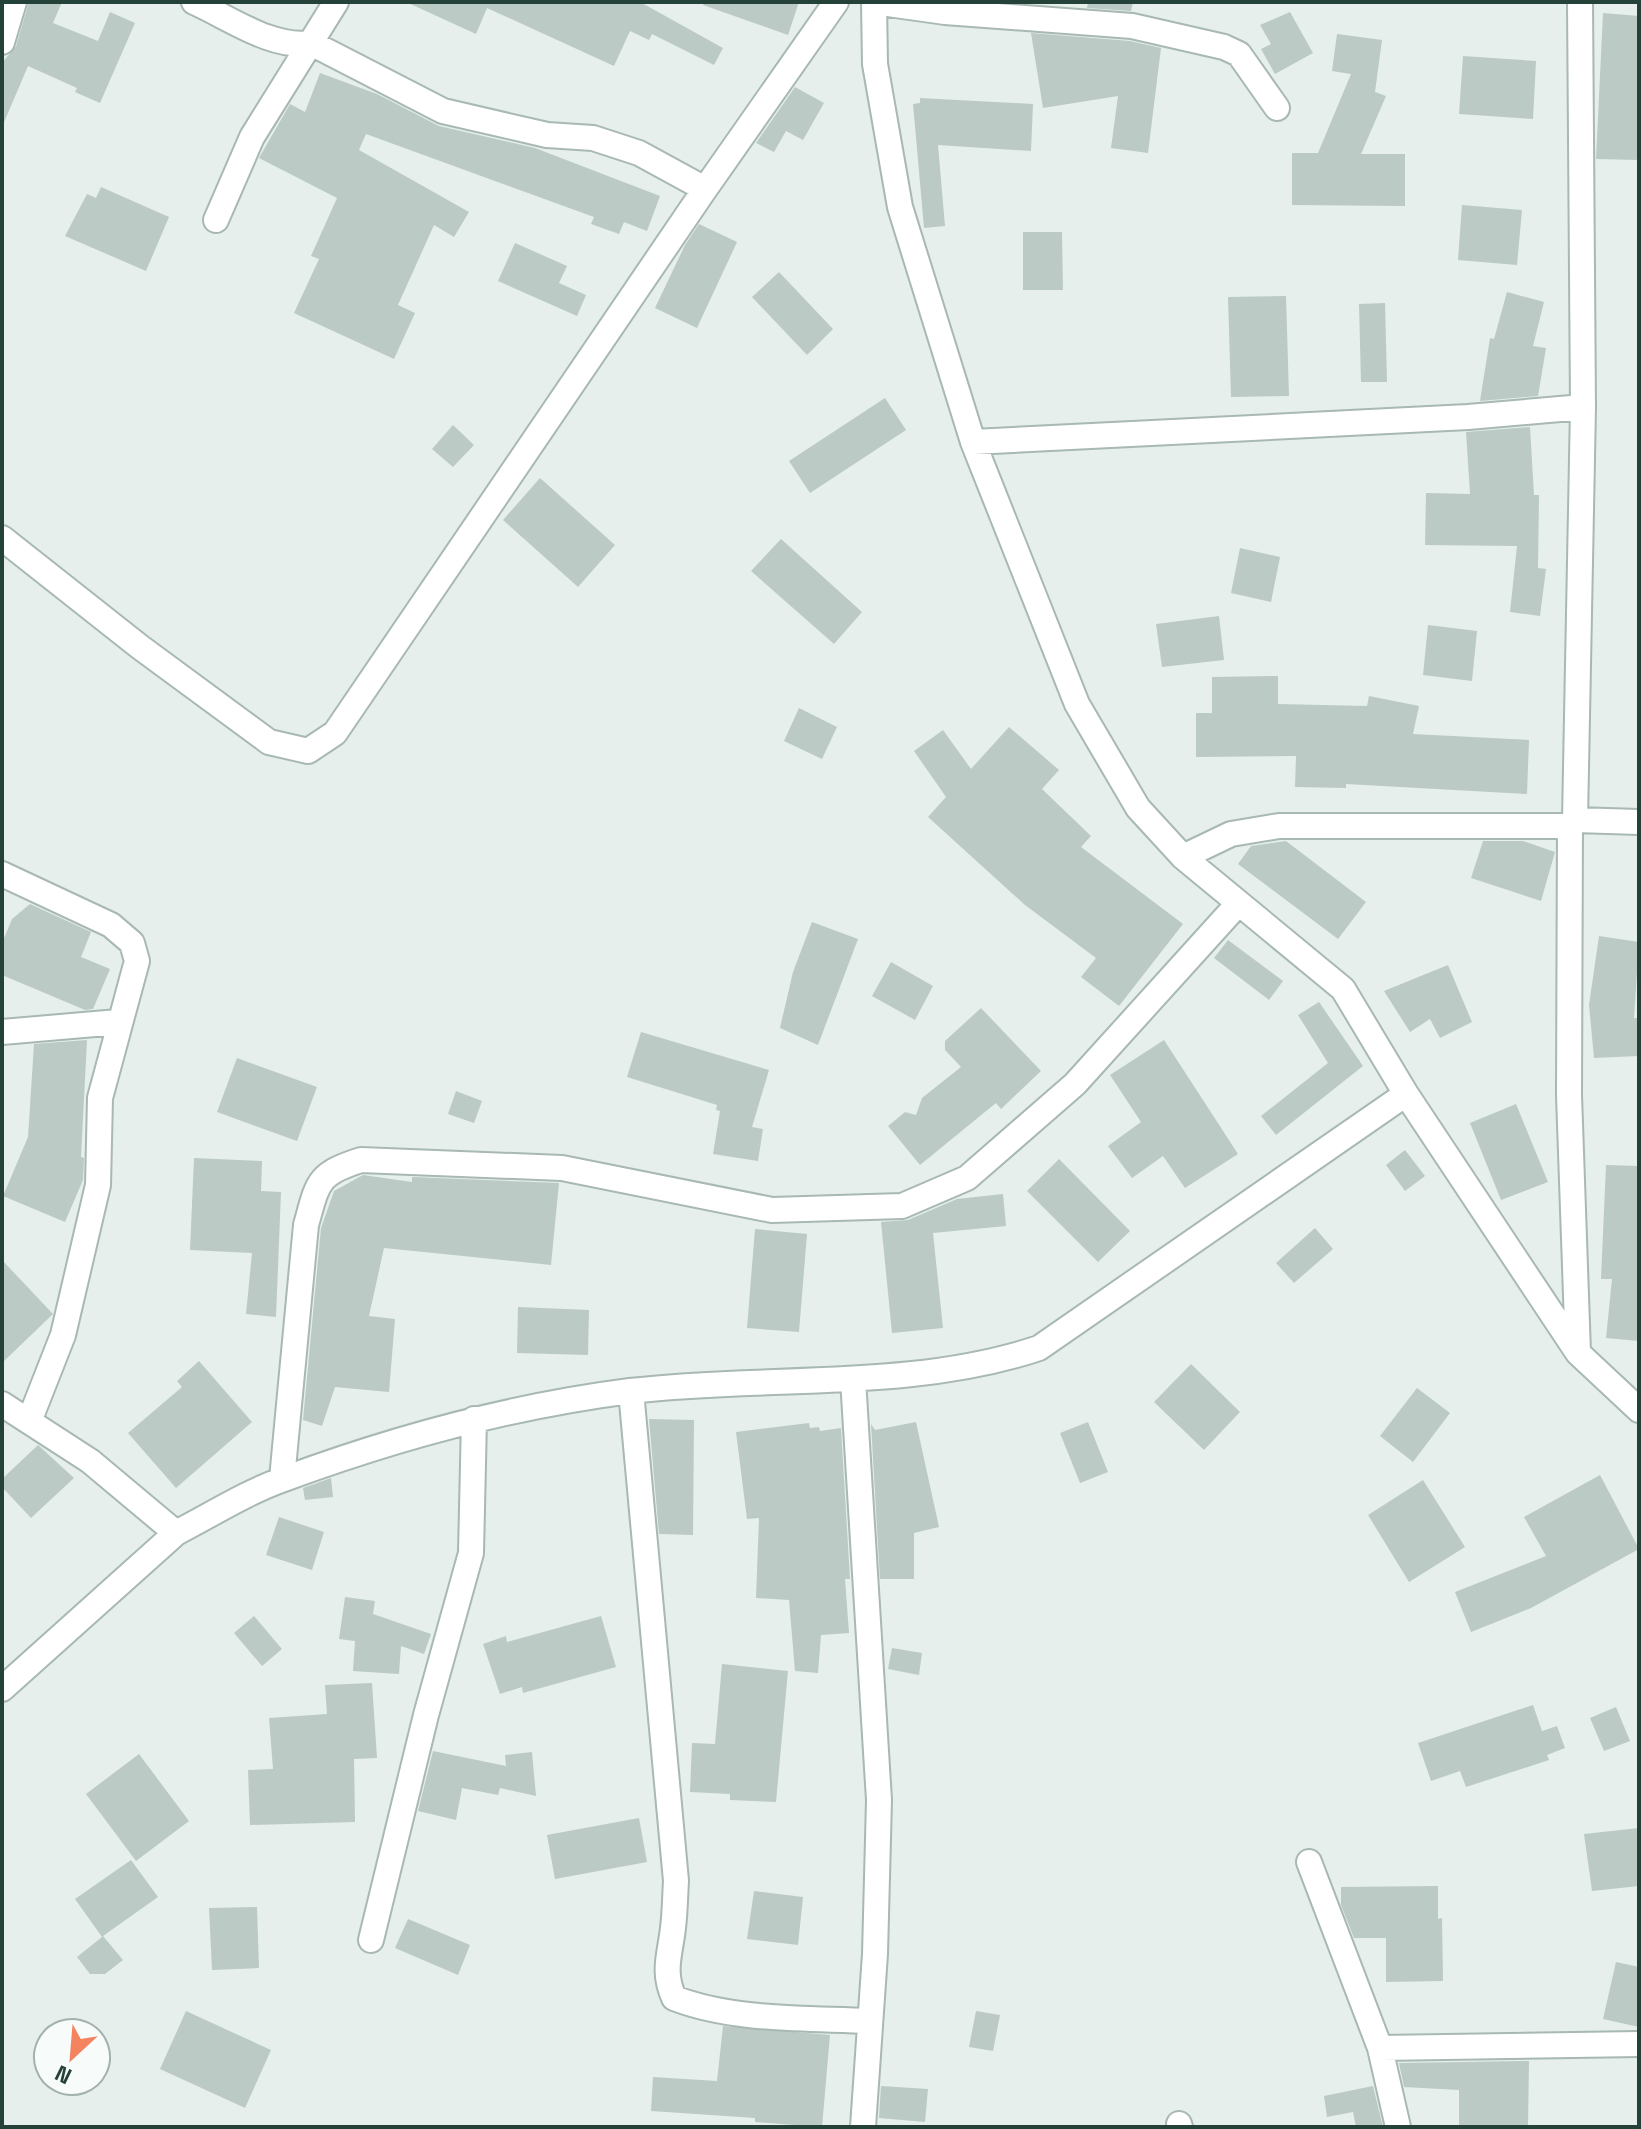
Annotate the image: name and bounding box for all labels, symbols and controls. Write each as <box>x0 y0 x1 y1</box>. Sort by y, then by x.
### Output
north arrow <box>32 2017 112 2097</box>
text: N <box>50 2059 76 2091</box>

